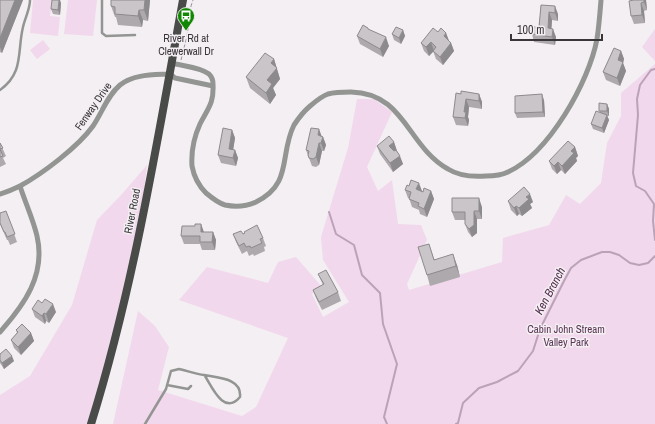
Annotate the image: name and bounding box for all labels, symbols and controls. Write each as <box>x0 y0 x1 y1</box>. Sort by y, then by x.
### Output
bus stop icon: River Rd at Clewerwall Dr <box>176 6 196 31</box>
scale bar <box>511 16 602 42</box>
text: 100 m <box>517 22 544 38</box>
place label: River Rd at Clewerwall Dr <box>158 31 214 58</box>
street label: Fenway Drive <box>71 79 115 133</box>
street label: River Road <box>121 187 143 235</box>
water label: Ken Branch <box>531 265 569 317</box>
park label: Cabin John Stream Valley Park <box>527 322 605 349</box>

